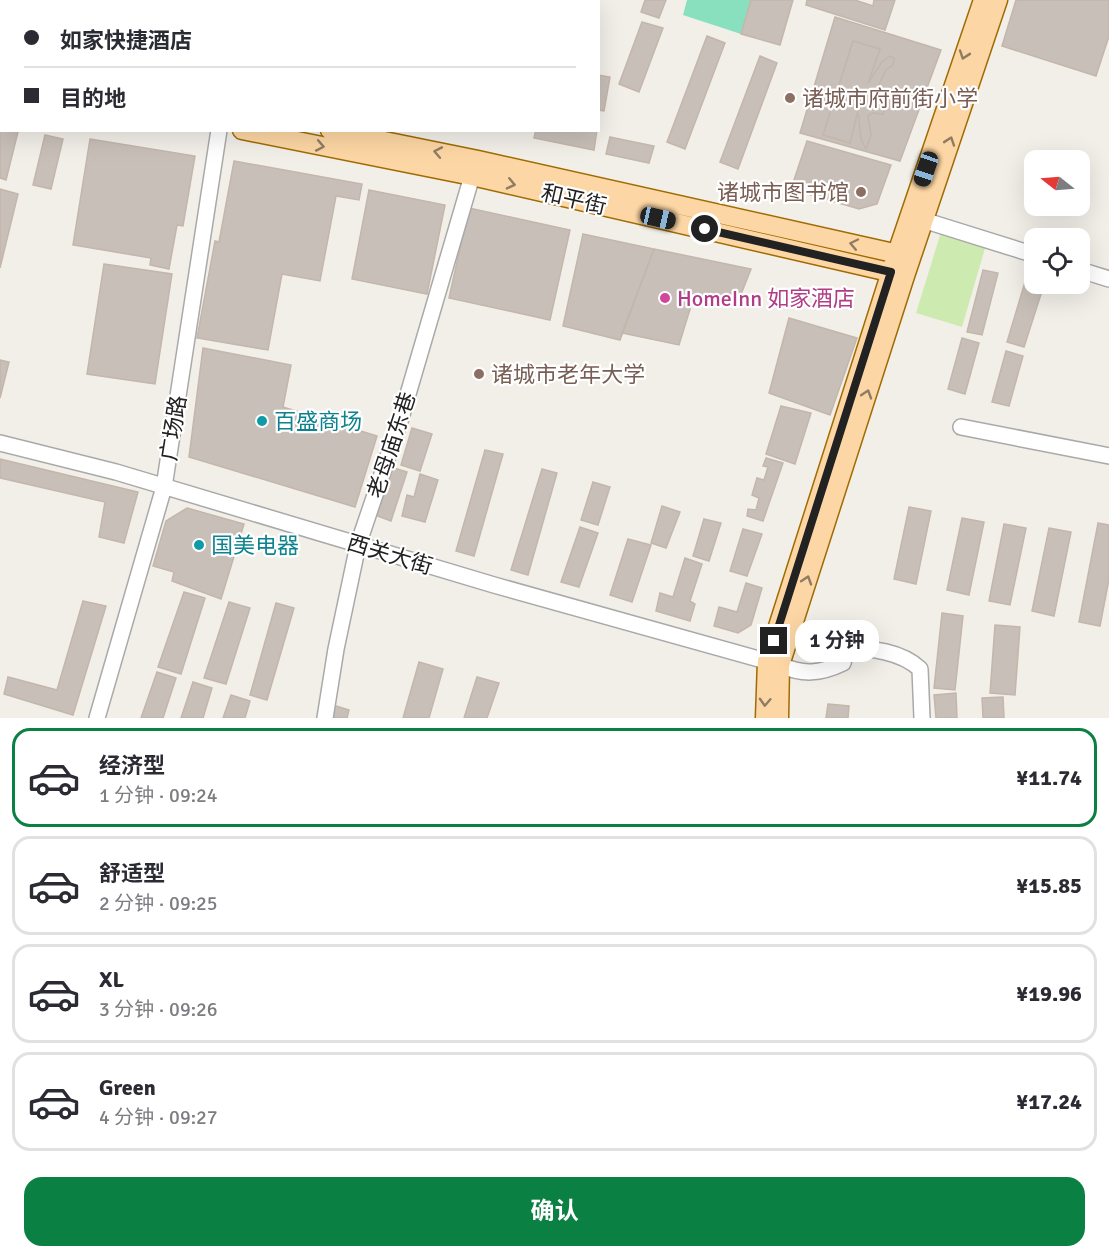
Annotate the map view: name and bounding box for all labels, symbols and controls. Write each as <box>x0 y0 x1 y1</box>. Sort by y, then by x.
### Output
text: 如家快捷酒店 <box>60 27 192 54</box>
one-way arrow <box>959 49 972 60</box>
text: 目的地 <box>60 85 126 112</box>
place label: 诸城市府前街小学 <box>802 85 978 112</box>
marker: 诸城市府前街小学 <box>783 91 797 105</box>
one-way arrow <box>943 136 956 147</box>
one-way arrow <box>315 139 325 152</box>
one-way arrow <box>434 147 444 160</box>
car <box>912 149 940 189</box>
north arrow <box>1024 150 1090 216</box>
map controls <box>1024 150 1090 294</box>
one-way arrow <box>506 177 516 190</box>
street label: 和平街 <box>539 179 609 220</box>
place label: 诸城市图书馆 <box>717 179 849 206</box>
marker: 诸城市图书馆 <box>854 185 868 199</box>
car <box>638 205 678 231</box>
route start <box>691 215 718 242</box>
button: locate <box>1024 228 1090 294</box>
one-way arrow <box>850 238 860 251</box>
place label: HomeInn 如家酒店 <box>677 285 855 312</box>
marker: HomeInn 如家酒店 <box>658 291 672 305</box>
place label: 诸城市老年大学 <box>491 361 645 388</box>
marker: 诸城市老年大学 <box>472 367 486 381</box>
street label: 老母庙东巷 <box>362 389 421 502</box>
one-way arrow <box>860 389 872 400</box>
street label: 广场路 <box>155 393 192 463</box>
place label: 百盛商场 <box>274 408 362 435</box>
marker: 百盛商场 <box>255 414 269 428</box>
street label: 西关大街 <box>344 529 436 580</box>
place label: 国美电器 <box>211 532 299 559</box>
marker: 国美电器 <box>192 538 206 552</box>
one-way arrow <box>800 575 813 586</box>
callout: 1 分钟 <box>795 620 879 662</box>
route end <box>760 627 787 654</box>
text: 1 分钟 <box>809 628 865 653</box>
one-way arrow <box>759 698 772 707</box>
icon: car <box>27 751 81 805</box>
text: 经济型 <box>99 752 165 779</box>
text: ¥11.74 <box>1016 764 1082 791</box>
text: 1 分钟 · 09:24 <box>99 783 218 808</box>
icon: car <box>27 859 81 913</box>
text: 舒适型 <box>99 860 165 887</box>
text: ¥15.85 <box>1016 872 1082 899</box>
text: 2 分钟 · 09:25 <box>99 891 218 916</box>
text: XL <box>99 966 124 993</box>
icon: car <box>27 967 81 1021</box>
text: ¥19.96 <box>1016 980 1082 1007</box>
text: 3 分钟 · 09:26 <box>99 997 218 1022</box>
text: Green <box>99 1074 156 1101</box>
icon: car <box>27 1075 81 1129</box>
text: ¥17.24 <box>1016 1088 1082 1115</box>
text: 4 分钟 · 09:27 <box>99 1105 218 1130</box>
button: 确认 <box>24 1177 1085 1246</box>

